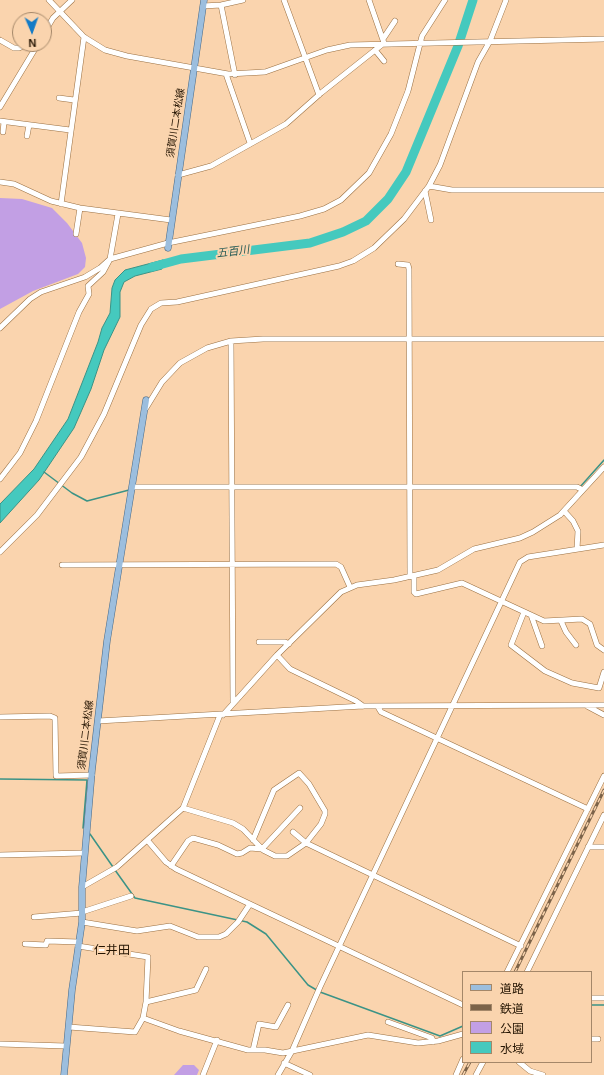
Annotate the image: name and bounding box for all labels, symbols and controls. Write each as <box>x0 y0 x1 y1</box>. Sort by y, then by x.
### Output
north arrow <box>12 12 52 52</box>
text: N <box>28 37 37 49</box>
street label: 須賀川二本松線 <box>165 87 187 159</box>
water label: 五百川 <box>216 243 250 261</box>
street label: 須賀川二本松線 <box>76 700 96 770</box>
district label: 仁井田 <box>94 944 130 958</box>
legend <box>462 971 592 1063</box>
text: 道路 <box>500 982 524 996</box>
text: 鉄道 <box>500 1002 524 1016</box>
text: 公園 <box>500 1022 524 1036</box>
text: 水域 <box>500 1042 524 1056</box>

